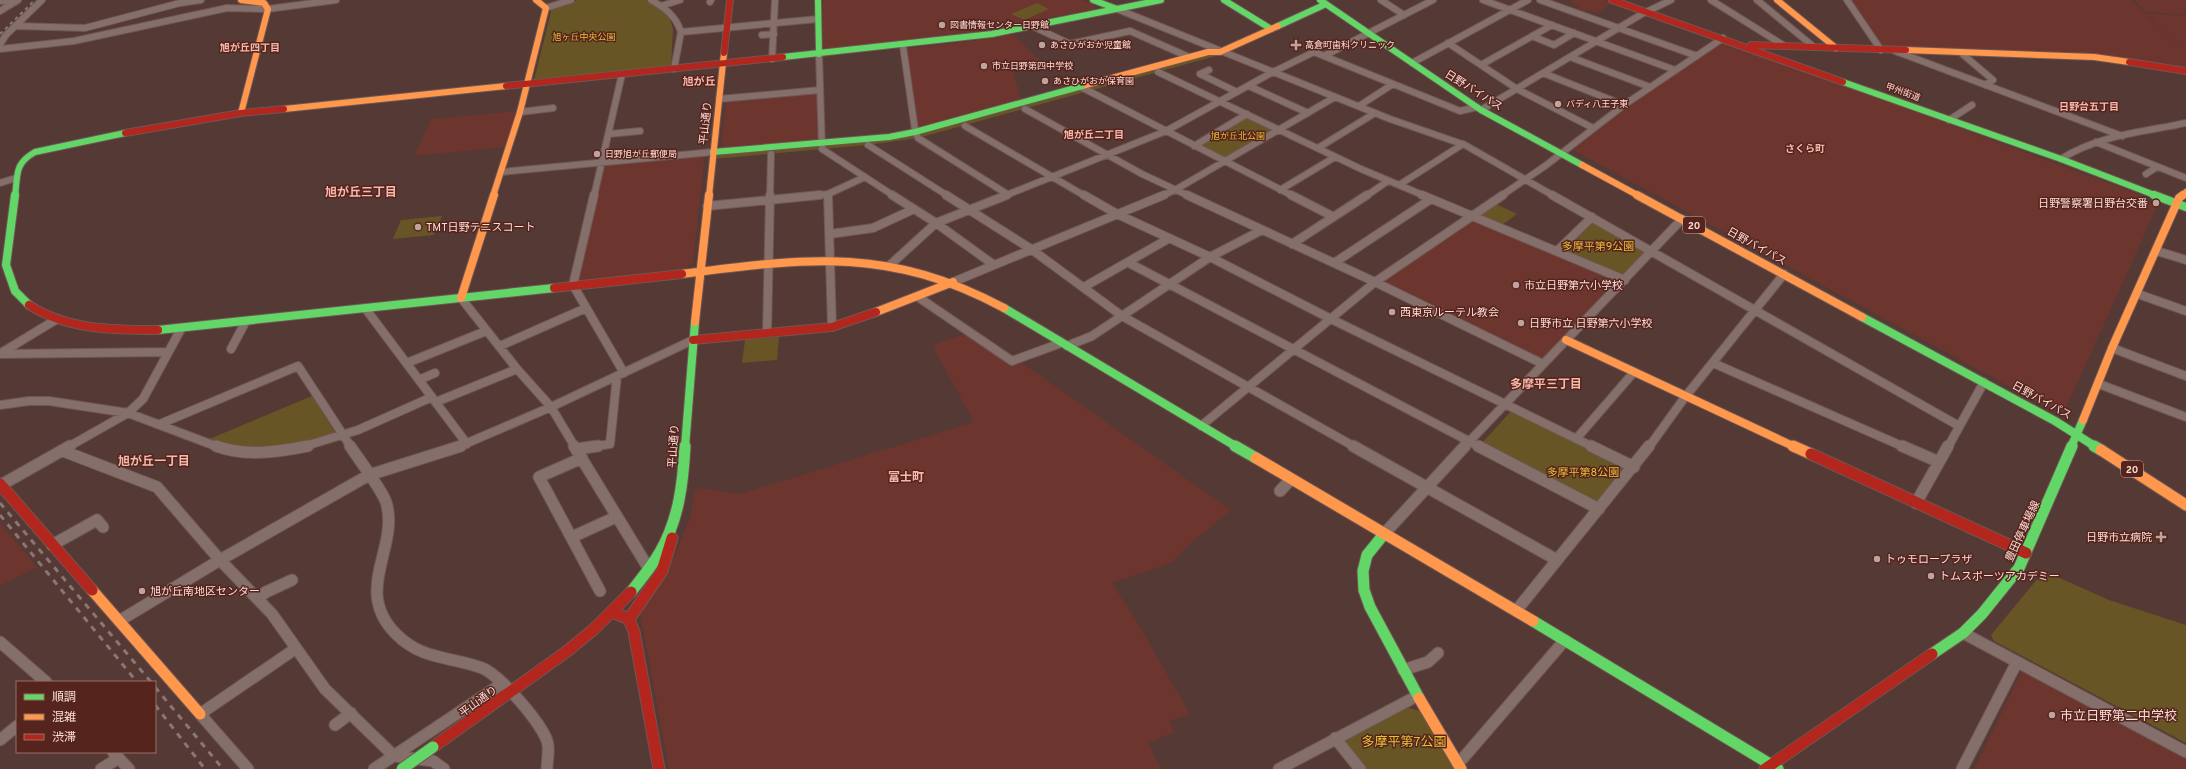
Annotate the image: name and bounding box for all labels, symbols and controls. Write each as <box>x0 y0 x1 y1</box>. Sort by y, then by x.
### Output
marker: 図書情報センター日野館 <box>937 20 947 30</box>
place label: 図書情報センター日野館 <box>950 20 1049 31</box>
park label: 旭ヶ丘中央公園 <box>552 32 616 43</box>
marker: 高倉町歯科クリニック <box>1290 39 1302 51</box>
marker: あさひがおか児童館 <box>1037 40 1047 50</box>
place label: あさひがおか児童館 <box>1050 40 1131 51</box>
place label: 高倉町歯科クリニック <box>1305 40 1395 51</box>
district label: 旭が丘四丁目 <box>219 42 280 55</box>
marker: 市立日野第四中学校 <box>979 61 989 71</box>
place label: 市立日野第四中学校 <box>992 61 1073 72</box>
street label: 日野バイパス <box>1442 67 1505 114</box>
district label: 旭が丘 <box>683 75 716 89</box>
marker: あさひがおか保育園 <box>1040 76 1050 86</box>
place label: あさひがおか保育園 <box>1053 76 1134 87</box>
street label: 甲州街道 <box>1884 80 1922 104</box>
marker: バディ八王子東 <box>1553 99 1563 109</box>
place label: バディ八王子東 <box>1566 99 1628 110</box>
street label: 平山通り <box>697 100 715 146</box>
district label: 日野台五丁目 <box>2059 101 2119 114</box>
district label: 旭が丘二丁目 <box>1063 129 1124 142</box>
park label: 旭が丘北公園 <box>1211 131 1265 142</box>
district label: さくら町 <box>1785 143 1825 156</box>
marker: 日野旭が丘郵便局 <box>592 149 602 159</box>
place label: 日野旭が丘郵便局 <box>605 149 677 160</box>
district label: 旭が丘三丁目 <box>325 185 397 201</box>
place label: 日野警察署日野台交番 <box>2038 197 2148 211</box>
marker: 日野警察署日野台交番 <box>2151 198 2161 208</box>
road number: 20 <box>1683 217 1705 233</box>
place label: TMT日野テニスコート <box>426 221 536 235</box>
marker: TMT日野テニスコート <box>413 222 423 232</box>
street label: 日野バイパス <box>1724 225 1789 269</box>
park label: 多摩平第9公園 <box>1562 240 1634 254</box>
place label: 市立日野第六小学校 <box>1524 279 1623 293</box>
marker: 市立日野第六小学校 <box>1511 280 1521 290</box>
place label: 西東京ルーテル教会 <box>1400 306 1499 320</box>
marker: 西東京ルーテル教会 <box>1387 307 1397 317</box>
place label: 日野市立 日野第六小学校 <box>1529 317 1653 331</box>
marker: 日野市立 日野第六小学校 <box>1516 318 1526 328</box>
district label: 多摩平三丁目 <box>1510 377 1582 393</box>
street label: 日野バイパス <box>2009 379 2074 423</box>
street label: 平山通り <box>665 424 683 469</box>
district label: 旭が丘一丁目 <box>118 454 190 470</box>
road number: 20 <box>2121 461 2143 477</box>
park label: 多摩平第8公園 <box>1547 466 1619 480</box>
district label: 富士町 <box>888 470 924 486</box>
street label: 豊田停車場線 <box>2003 499 2043 564</box>
place label: 日野市立病院 <box>2086 531 2152 545</box>
marker: 日野市立病院 <box>2155 531 2167 543</box>
place label: トゥモロープラザ <box>1885 553 1972 567</box>
marker: トゥモロープラザ <box>1872 554 1882 564</box>
place label: トムスポーツアカデミー <box>1939 570 2060 584</box>
marker: トムスポーツアカデミー <box>1926 571 1936 581</box>
place label: 旭が丘南地区センター <box>150 585 260 599</box>
marker: 旭が丘南地区センター <box>137 586 147 596</box>
legend <box>16 681 156 753</box>
street label: 平山通り <box>457 683 501 720</box>
text: 順調 <box>52 690 76 706</box>
place label: 市立日野第二中学校 <box>2060 708 2177 725</box>
text: 混雑 <box>52 710 76 726</box>
marker: 市立日野第二中学校 <box>2047 710 2057 720</box>
text: 渋滞 <box>52 730 76 746</box>
park label: 多摩平第7公園 <box>1362 735 1446 751</box>

